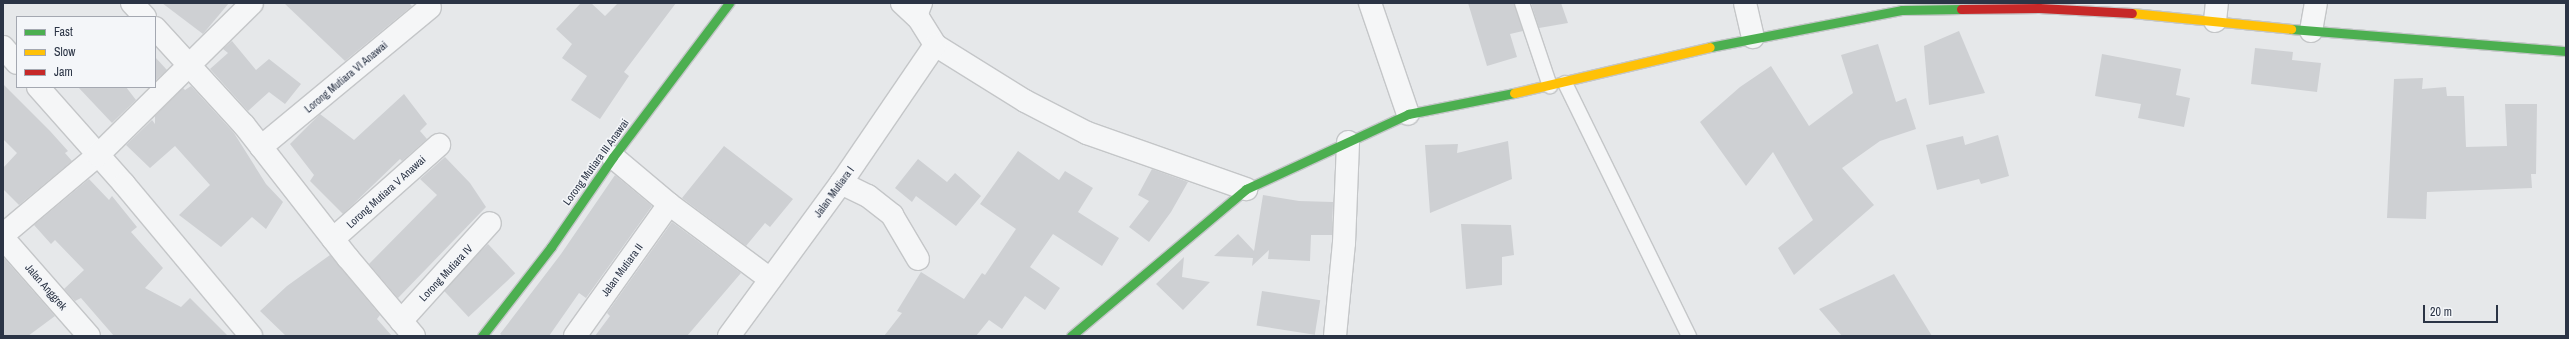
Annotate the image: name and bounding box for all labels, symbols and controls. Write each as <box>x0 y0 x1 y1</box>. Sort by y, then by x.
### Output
legend <box>16 16 156 88</box>
text: Fast <box>54 24 73 40</box>
street label: Lorong Mutiara VI Anawai <box>302 38 390 116</box>
text: Slow <box>54 44 75 60</box>
text: Jam <box>54 64 73 80</box>
street label: Lorong Mutiara III Anawai <box>560 116 632 208</box>
street label: Lorong Mutiara V Anawai <box>344 153 428 231</box>
street label: Jalan Mutiara I <box>811 164 857 220</box>
street label: Jalan Mutiara II <box>598 241 646 299</box>
street label: Lorong Mutiara IV <box>417 242 475 304</box>
street label: Jalan Anggrek <box>22 261 70 313</box>
scale bar <box>2425 297 2500 323</box>
text: 20 m <box>2430 304 2452 320</box>

